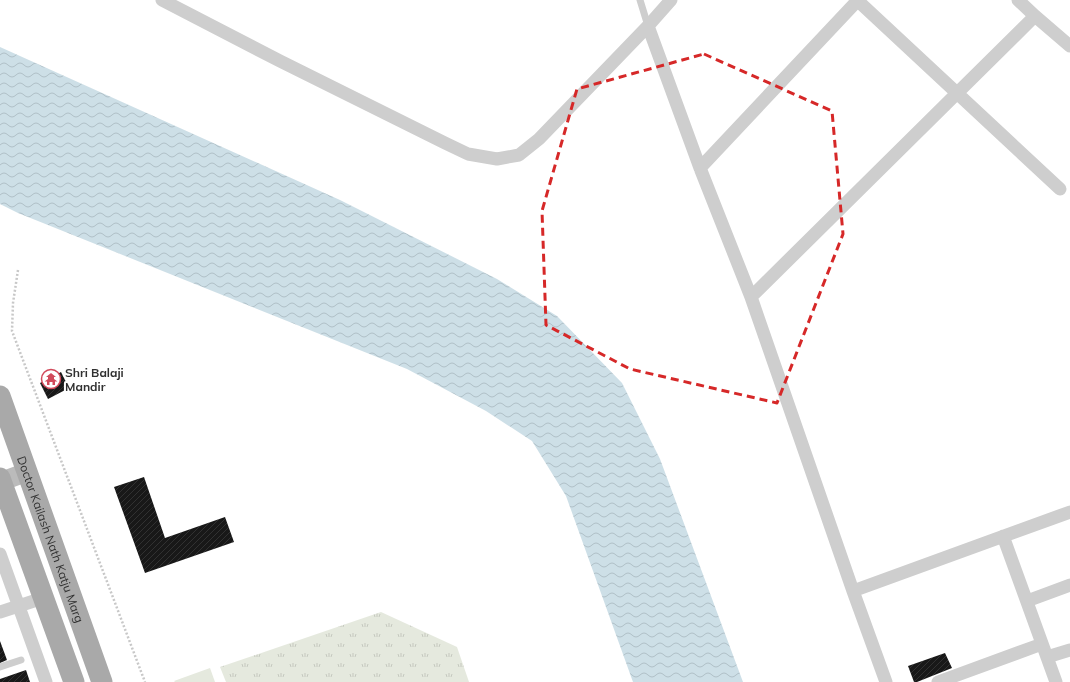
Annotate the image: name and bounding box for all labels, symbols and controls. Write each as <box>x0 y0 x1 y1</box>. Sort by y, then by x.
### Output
place label: Shri Balaji Mandir <box>65 365 124 394</box>
temple icon: Shri Balaji Mandir <box>40 368 62 390</box>
street label: Doctor Kailash Nath Katju Marg <box>14 454 88 624</box>

